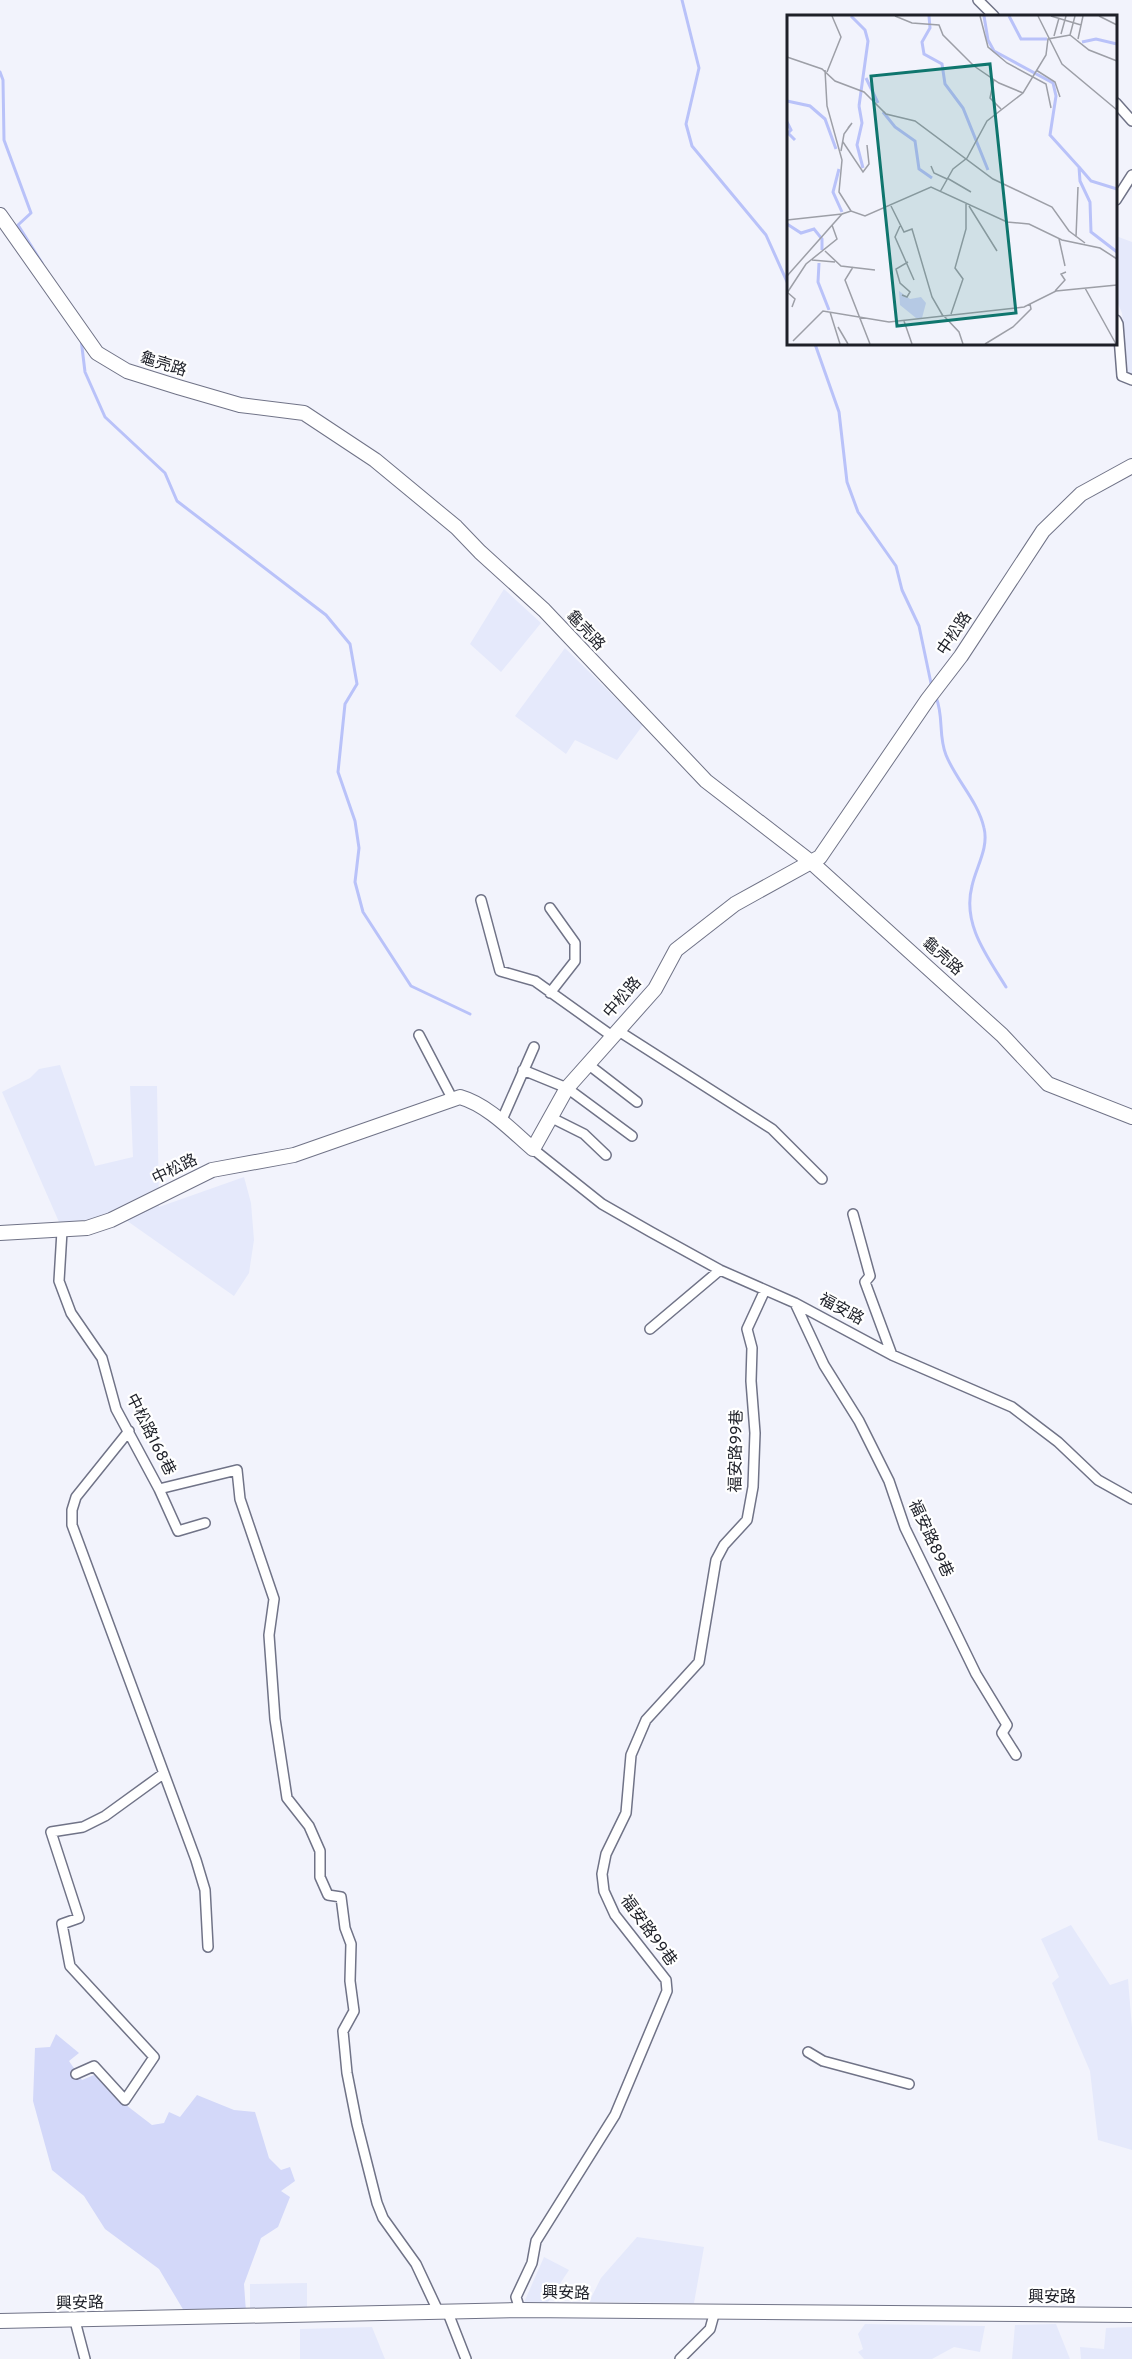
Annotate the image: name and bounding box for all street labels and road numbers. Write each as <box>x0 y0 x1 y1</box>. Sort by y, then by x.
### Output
street label: 龜壳路 <box>137 348 189 382</box>
street label: 龜壳路 <box>561 607 609 655</box>
street label: 中松路 <box>933 609 977 659</box>
street label: 龜壳路 <box>917 934 967 980</box>
street label: 中松路 <box>600 973 646 1023</box>
street label: 中松路 <box>149 1150 201 1190</box>
street label: 福安路 <box>815 1290 867 1330</box>
street label: 中松路168巷 <box>121 1391 179 1479</box>
street label: 福安路99巷 <box>726 1409 748 1493</box>
street label: 福安路89巷 <box>903 1497 957 1581</box>
street label: 福安路99巷 <box>615 1892 681 1970</box>
street label: 興安路 <box>542 2284 590 2304</box>
street label: 興安路 <box>1028 2288 1076 2308</box>
street label: 興安路 <box>56 2294 104 2314</box>

